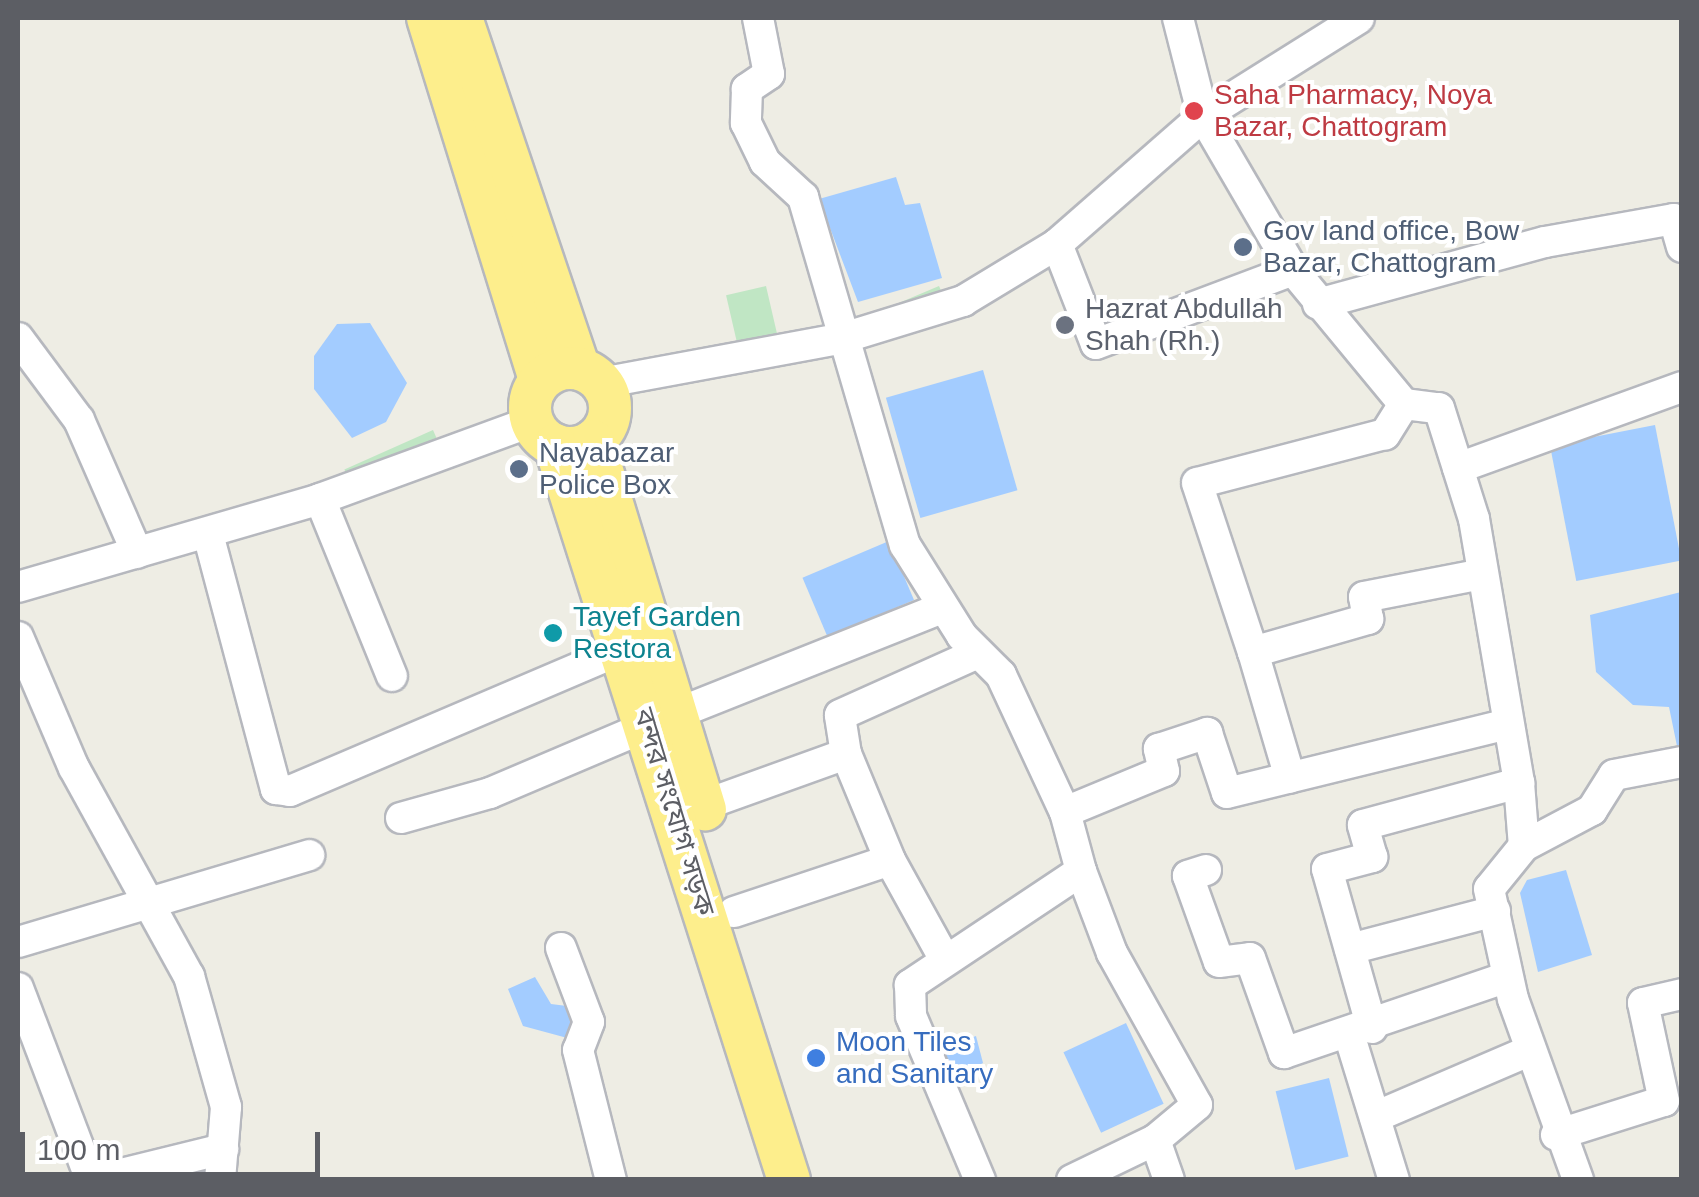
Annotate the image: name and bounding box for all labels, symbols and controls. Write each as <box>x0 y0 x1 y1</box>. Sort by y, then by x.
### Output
place label: Saha Pharmacy, Noya Bazar, Chattogram <box>1214 78 1492 144</box>
marker: Saha Pharmacy, Noya Bazar, Chattogram <box>1183 100 1205 122</box>
place label: Gov land office, Bow Bazar, Chattogram <box>1263 214 1519 280</box>
marker: Gov land office, Bow Bazar, Chattogram <box>1232 236 1254 258</box>
place label: Hazrat Abdullah Shah (Rh.) <box>1085 292 1284 358</box>
marker: Hazrat Abdullah Shah (Rh.) <box>1054 314 1076 336</box>
place label: Nayabazar Police Box <box>539 436 674 502</box>
marker: Nayabazar Police Box <box>508 458 530 480</box>
place label: Tayef Garden Restora <box>573 600 741 666</box>
marker: Tayef Garden Restora <box>542 622 564 644</box>
street label: বন্দর সংযোগ সড়ক <box>626 704 722 920</box>
place label: Moon Tiles and Sanitary <box>836 1025 993 1091</box>
marker: Moon Tiles and Sanitary <box>805 1047 827 1069</box>
scale bar <box>25 1112 325 1174</box>
text: 100 m <box>37 1133 120 1166</box>

